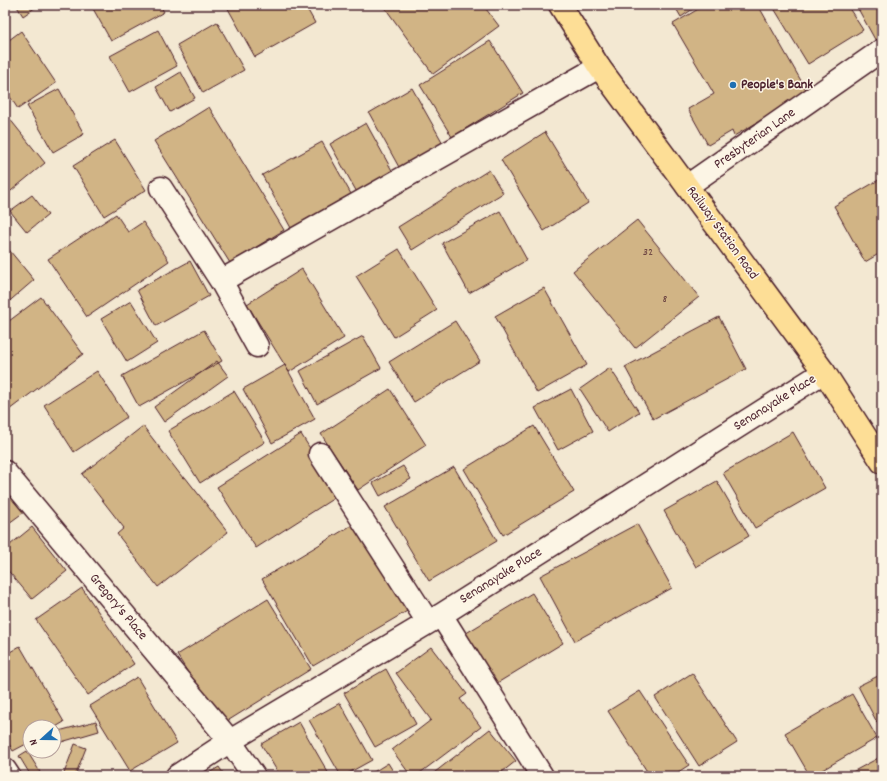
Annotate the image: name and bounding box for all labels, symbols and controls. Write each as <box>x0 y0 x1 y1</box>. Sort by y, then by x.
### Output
place label: People's Bank <box>741 75 813 95</box>
marker: People's Bank <box>728 80 738 90</box>
street label: Presbyterian Lane <box>710 103 800 175</box>
street label: Railway Station Road <box>681 182 763 284</box>
house number: 32 <box>643 244 653 261</box>
house number: 8 <box>663 291 668 308</box>
street label: Senanayake Place <box>730 370 820 436</box>
street label: Senanayake Place <box>456 543 546 609</box>
street label: Gregory's Place <box>84 569 152 645</box>
north arrow <box>22 719 62 759</box>
text: N <box>26 736 43 747</box>

